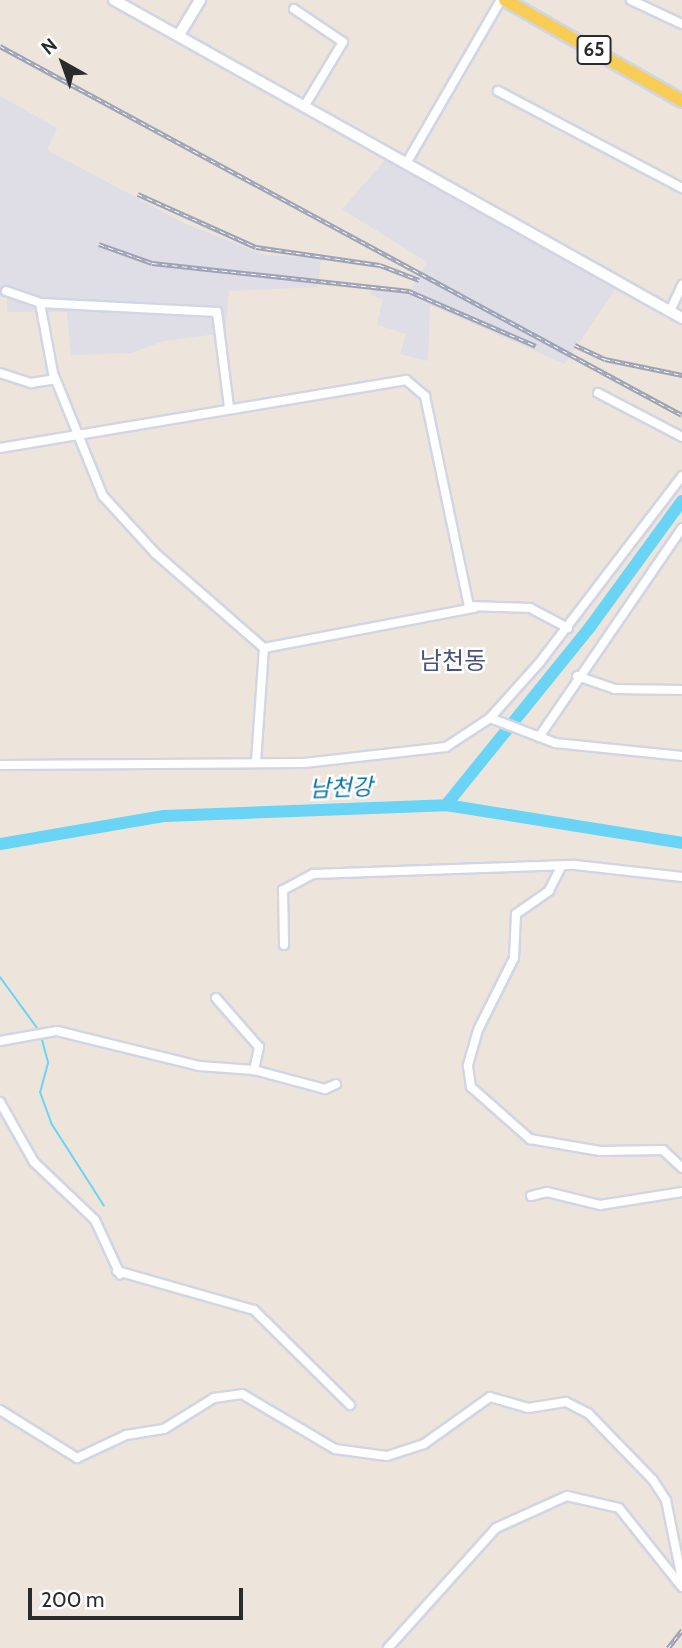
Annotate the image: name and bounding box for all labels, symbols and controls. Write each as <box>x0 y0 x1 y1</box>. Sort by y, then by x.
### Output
north arrow <box>28 28 98 98</box>
text: N <box>37 33 62 60</box>
road number: 65 <box>576 34 612 66</box>
district label: 남천동 <box>420 647 486 675</box>
water label: 남천강 <box>309 773 373 803</box>
scale bar <box>32 1574 247 1618</box>
text: 200 m <box>41 1587 104 1612</box>

